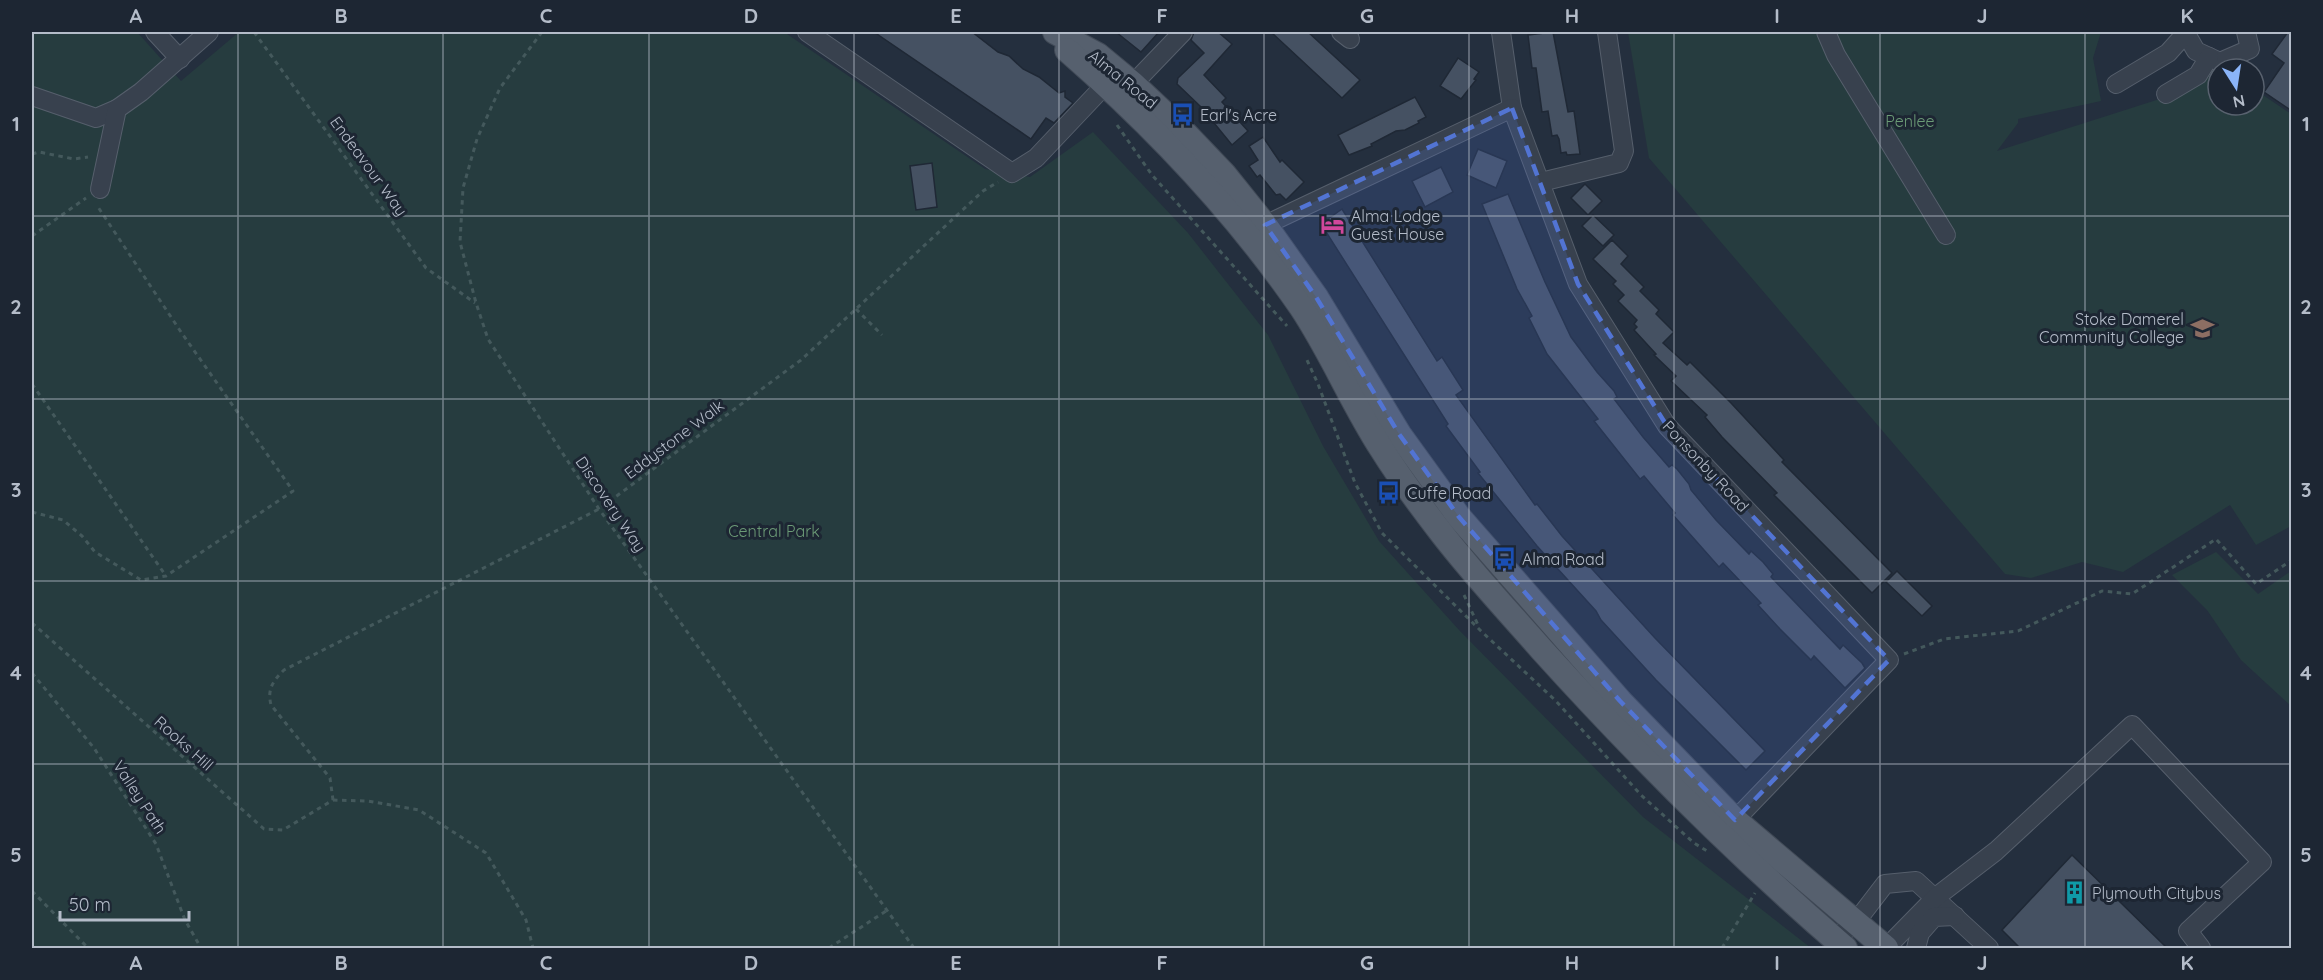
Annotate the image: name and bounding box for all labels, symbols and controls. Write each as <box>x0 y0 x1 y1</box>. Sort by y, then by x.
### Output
text: A <box>130 3 143 28</box>
text: B <box>334 3 348 28</box>
text: C <box>540 3 553 28</box>
text: D <box>744 3 758 28</box>
text: E <box>950 3 962 28</box>
text: F <box>1156 3 1168 28</box>
text: G <box>1360 3 1374 28</box>
text: H <box>1565 3 1579 28</box>
text: I <box>1774 3 1780 28</box>
text: J <box>1976 3 1988 28</box>
text: K <box>2180 3 2194 28</box>
street label: Alma Road <box>1085 45 1161 113</box>
north arrow <box>2206 57 2266 117</box>
text: N <box>2231 91 2247 113</box>
bus stop icon: Earl's Acre <box>1169 102 1195 128</box>
place label: Earl's Acre <box>1200 105 1277 125</box>
text: 1 <box>12 111 20 136</box>
park label: Penlee <box>1885 111 1935 131</box>
text: 1 <box>2302 111 2310 136</box>
street label: Endeavour Way <box>326 112 412 220</box>
place label: Alma Lodge Guest House <box>1351 206 1444 244</box>
hotel icon: Alma Lodge Guest House <box>1320 212 1346 238</box>
text: 2 <box>10 294 22 319</box>
text: 2 <box>2300 294 2312 319</box>
place label: Stoke Damerel Community College <box>2039 309 2184 347</box>
school or university icon: Stoke Damerel Community College <box>2189 315 2215 341</box>
street label: Eddystone Walk <box>620 395 728 483</box>
street label: Ponsonby Road <box>1659 416 1753 516</box>
street label: Discovery Way <box>572 452 650 556</box>
text: 3 <box>11 477 21 502</box>
text: 3 <box>2301 477 2311 502</box>
bus stop icon: Cuffe Road <box>1376 480 1402 506</box>
place label: Cuffe Road <box>1407 483 1491 503</box>
park label: Central Park <box>728 521 820 541</box>
bus stop icon: Alma Road <box>1491 546 1517 572</box>
place label: Alma Road <box>1522 549 1604 569</box>
text: 4 <box>10 660 22 685</box>
text: 4 <box>2300 660 2312 685</box>
street label: Rooks Hill <box>150 711 218 775</box>
street label: Valley Path <box>109 757 171 837</box>
text: 5 <box>10 842 22 867</box>
text: 5 <box>2300 842 2312 867</box>
building icon: Plymouth Citybus <box>2061 880 2087 906</box>
place label: Plymouth Citybus <box>2092 883 2221 903</box>
scale bar <box>60 884 189 922</box>
text: 50 m <box>69 893 111 916</box>
text: A <box>130 950 143 975</box>
text: B <box>334 950 348 975</box>
text: C <box>540 950 553 975</box>
text: D <box>744 950 758 975</box>
text: E <box>950 950 962 975</box>
text: F <box>1156 950 1168 975</box>
text: G <box>1360 950 1374 975</box>
text: H <box>1565 950 1579 975</box>
text: I <box>1774 950 1780 975</box>
text: J <box>1976 950 1988 975</box>
text: K <box>2180 950 2194 975</box>

